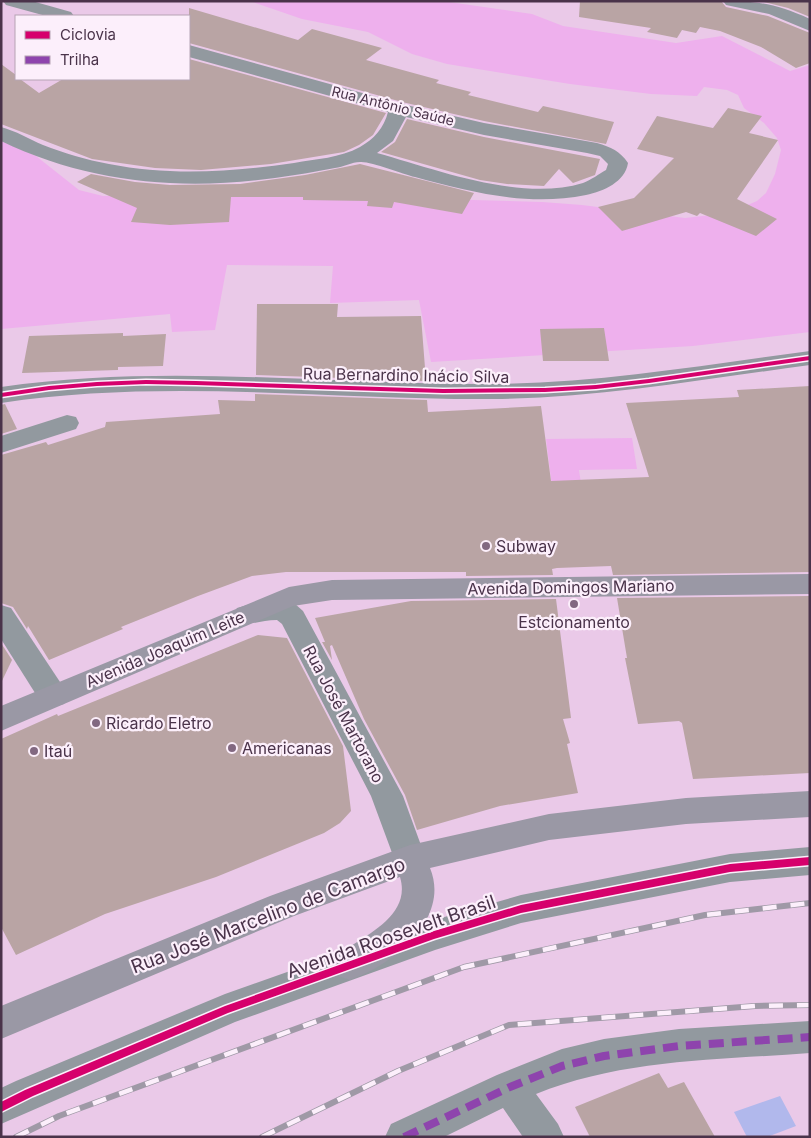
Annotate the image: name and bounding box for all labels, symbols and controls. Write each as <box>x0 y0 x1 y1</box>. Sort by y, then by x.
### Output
legend <box>15 15 190 80</box>
text: Ciclovia <box>60 25 116 44</box>
text: Trilha <box>60 50 99 69</box>
street label: Rua Antônio Saúde <box>330 82 456 129</box>
street label: Rua Bernardino Inácio Silva <box>303 363 509 387</box>
place label: Subway <box>496 536 556 556</box>
marker: Subway <box>480 540 492 552</box>
street label: Avenida Domingos Mariano <box>467 575 675 599</box>
marker: Estcionamento <box>568 598 580 610</box>
street label: Avenida Joaquim Leite <box>83 606 247 692</box>
place label: Estcionamento <box>518 612 630 632</box>
street label: Rua José Martorano <box>299 642 389 786</box>
place label: Ricardo Eletro <box>106 713 212 733</box>
marker: Ricardo Eletro <box>90 717 102 729</box>
place label: Americanas <box>242 738 332 758</box>
place label: Itaú <box>44 741 72 761</box>
marker: Americanas <box>226 742 238 754</box>
marker: Itaú <box>28 745 40 757</box>
street label: Rua José Marcelino de Camargo <box>128 852 408 978</box>
street label: Avenida Roosevelt Brasil <box>284 890 499 983</box>

